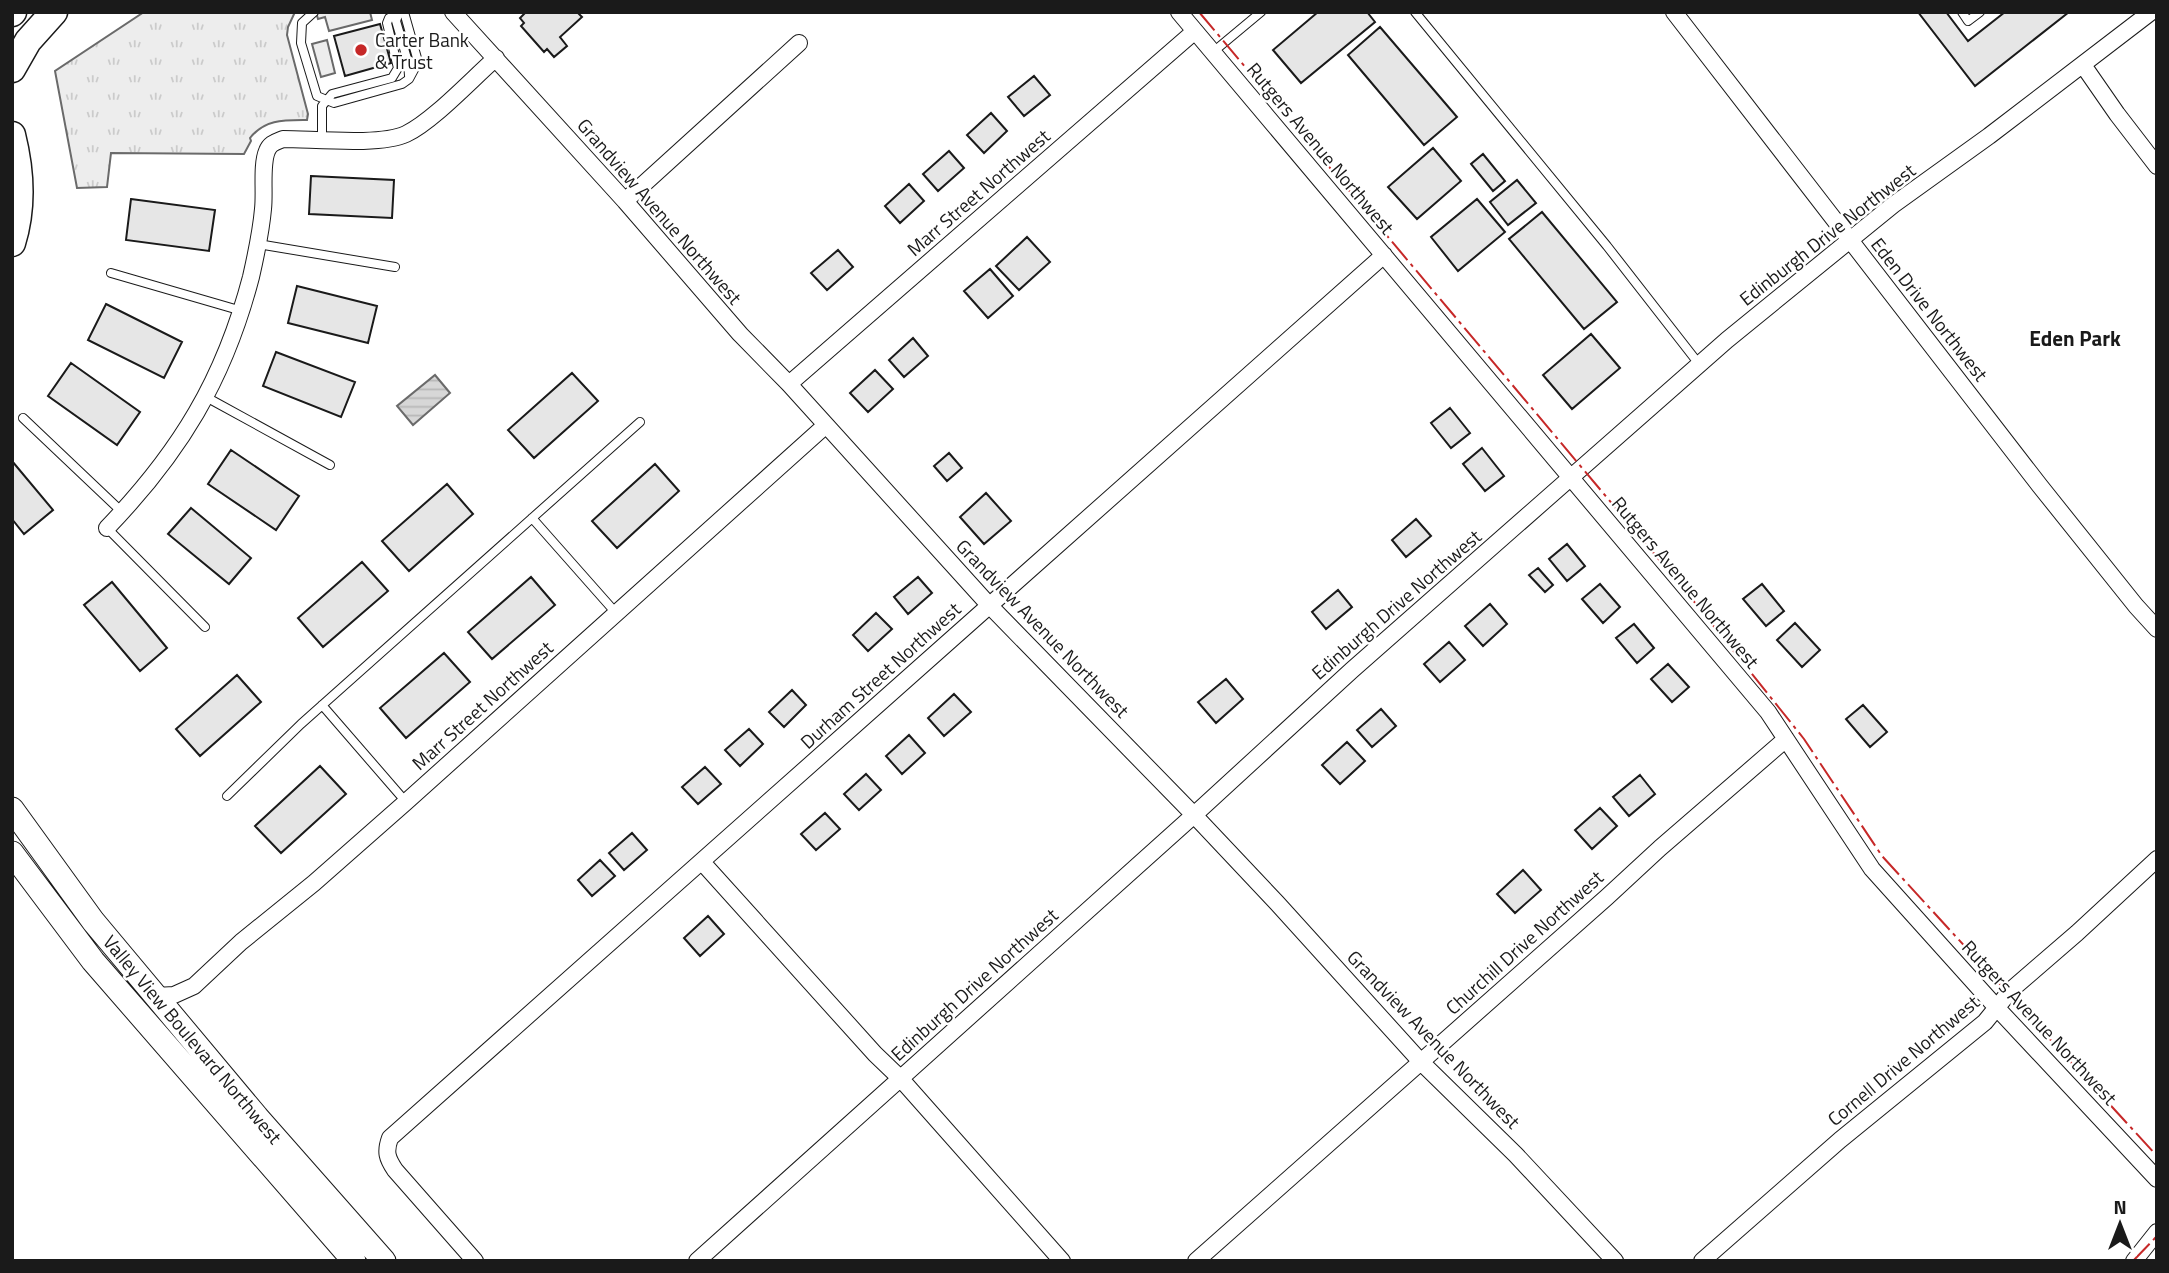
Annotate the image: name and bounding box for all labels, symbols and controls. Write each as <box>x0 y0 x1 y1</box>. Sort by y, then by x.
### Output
place label: Carter Bank & Trust <box>375 25 469 76</box>
marker: Carter Bank & Trust <box>353 42 369 58</box>
street label: Rutgers Avenue Northwest <box>1240 56 1402 241</box>
street label: Grandview Avenue Northwest <box>571 111 749 311</box>
street label: Marr Street Northwest <box>900 121 1056 263</box>
street label: Edinburgh Drive Northwest <box>1733 156 1922 312</box>
street label: Eden Drive Northwest <box>1864 231 1996 387</box>
district label: Eden Park <box>2029 322 2121 354</box>
street label: Rutgers Avenue Northwest <box>1605 490 1767 675</box>
street label: Edinburgh Drive Northwest <box>1305 522 1488 686</box>
street label: Grandview Avenue Northwest <box>950 532 1137 724</box>
street label: Durham Street Northwest <box>793 595 967 755</box>
street label: Marr Street Northwest <box>405 633 559 777</box>
street label: Churchill Drive Northwest <box>1439 863 1610 1021</box>
street label: Edinburgh Drive Northwest <box>884 900 1064 1067</box>
street label: Valley View Boulevard Northwest <box>97 928 290 1150</box>
street label: Rutgers Avenue Northwest <box>1956 933 2125 1111</box>
street label: Grandview Avenue Northwest <box>1341 943 1528 1135</box>
street label: Cornell Drive Northwest <box>1821 987 1986 1132</box>
north arrow <box>2085 1189 2155 1259</box>
text: N <box>2113 1192 2127 1221</box>

